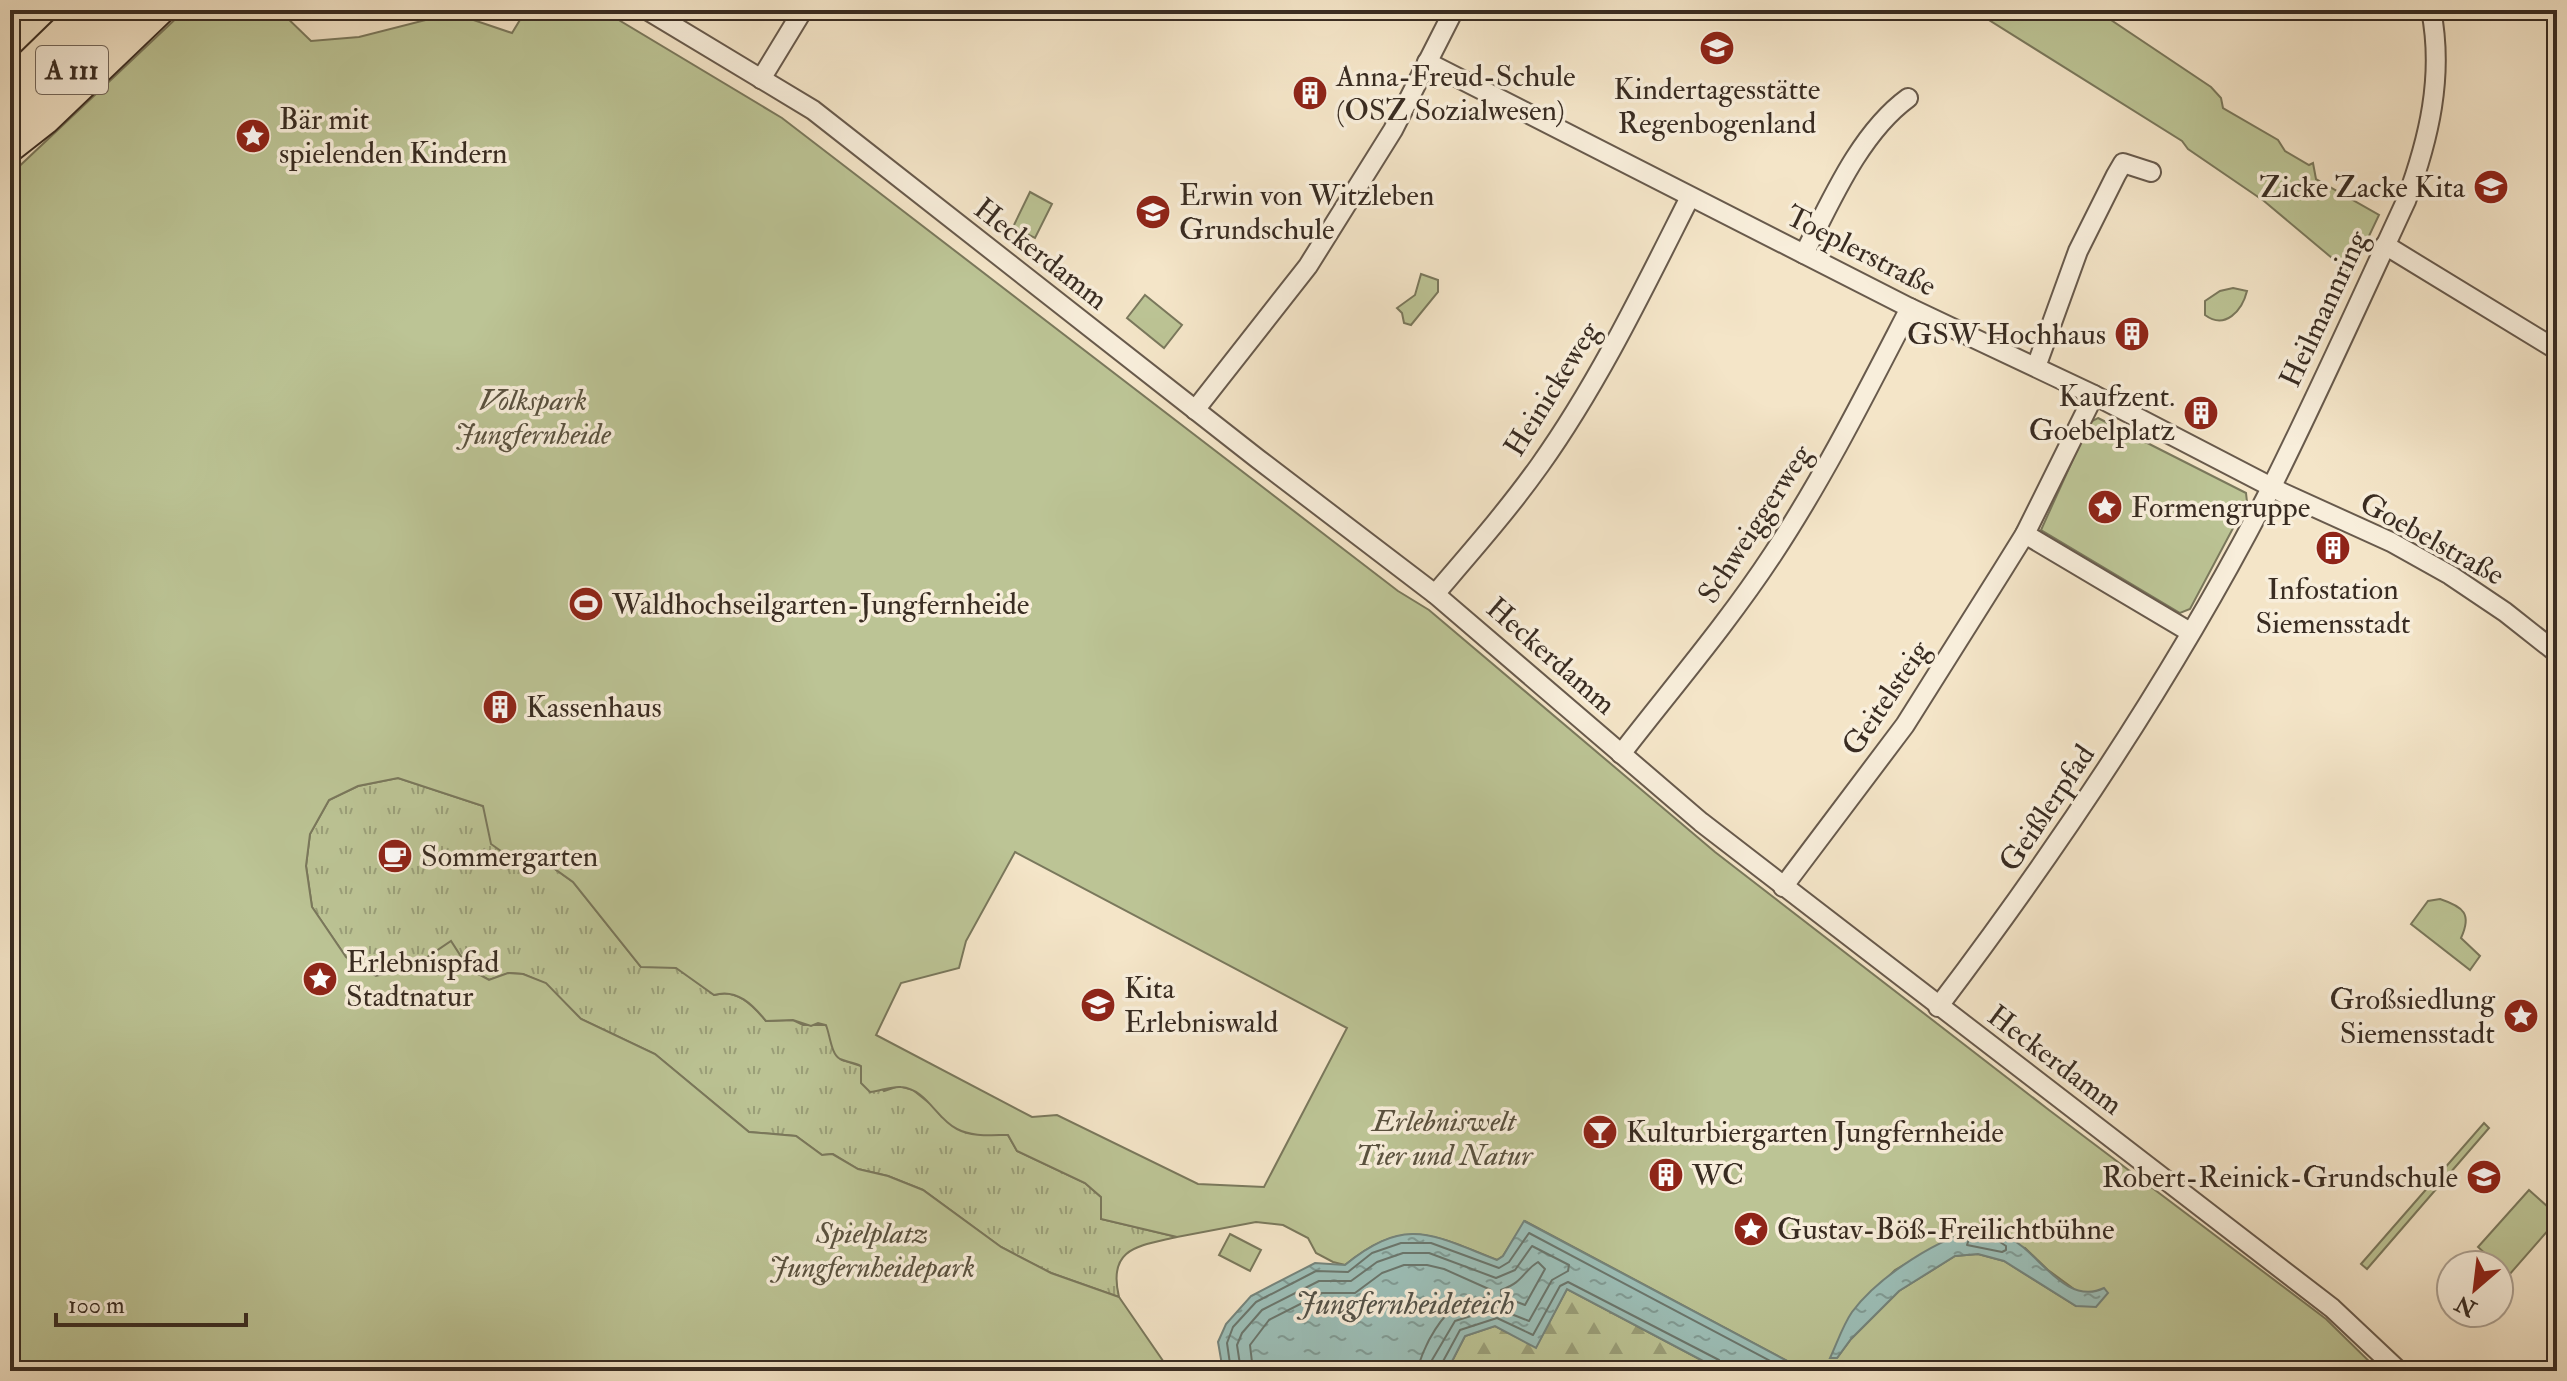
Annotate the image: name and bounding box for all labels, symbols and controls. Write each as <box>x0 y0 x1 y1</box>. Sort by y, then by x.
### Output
school or university icon: Kindertagesstätte Regenbogenland <box>1698 29 1736 67</box>
road number: A 111 <box>36 46 108 94</box>
place label: Anna-Freud-Schule (OSZ Sozialwesen) <box>1335 58 1576 129</box>
place label: Kindertagesstätte Regenbogenland <box>1614 71 1820 142</box>
building icon: Anna-Freud-Schule (OSZ Sozialwesen) <box>1291 74 1329 112</box>
place label: Bär mit spielenden Kindern <box>279 101 508 172</box>
place icon: Bär mit spielenden Kindern <box>234 117 272 155</box>
school or university icon: Zicke Zacke Kita <box>2472 168 2510 206</box>
place label: Zicke Zacke Kita <box>2259 169 2466 206</box>
place label: Erwin von Witzleben Grundschule <box>1179 177 1434 248</box>
street label: Heckerdamm <box>967 190 1115 318</box>
school or university icon: Erwin von Witzleben Grundschule <box>1134 193 1172 231</box>
street label: Toeplerstraße <box>1780 197 1942 305</box>
street label: Heilmannring <box>2272 224 2377 393</box>
street label: Heinickeweg <box>1496 314 1609 463</box>
building icon: GSW Hochhaus <box>2113 315 2151 353</box>
place label: GSW Hochhaus <box>1907 316 2106 353</box>
place label: Kaufzent. Goebelplatz <box>2029 378 2175 449</box>
park label: Volkspark Jungfernheide <box>455 382 612 453</box>
building icon: Kaufzent. Goebelplatz <box>2182 394 2220 432</box>
street label: Schweiggerweg <box>1690 437 1821 610</box>
street label: Goebelstraße <box>2353 484 2511 594</box>
place icon: Formengruppe <box>2086 488 2124 526</box>
place label: Formengruppe <box>2131 489 2310 526</box>
building icon: Infostation Siemensstadt <box>2314 529 2352 567</box>
place label: Infostation Siemensstadt <box>2255 571 2411 642</box>
sports icon: Waldhochseilgarten-Jungfernheide <box>567 585 605 623</box>
place label: Waldhochseilgarten-Jungfernheide <box>611 586 1029 623</box>
street label: Heckerdamm <box>1478 590 1624 722</box>
street label: Geitelsteig <box>1834 632 1939 763</box>
building icon: Kassenhaus <box>481 688 519 726</box>
place label: Kassenhaus <box>526 689 662 726</box>
street label: Geißlerpfad <box>1991 737 2103 878</box>
cafe icon: Sommergarten <box>376 837 414 875</box>
place label: Sommergarten <box>421 838 598 875</box>
place label: Erlebnispfad Stadtnatur <box>346 944 499 1015</box>
place icon: Erlebnispfad Stadtnatur <box>301 960 339 998</box>
place label: Kita Erlebniswald <box>1124 970 1279 1041</box>
place label: Großsiedlung Siemensstadt <box>2329 981 2496 1052</box>
school or university icon: Kita Erlebniswald <box>1079 986 1117 1024</box>
street label: Heckerdamm <box>1980 997 2130 1123</box>
place icon: Großsiedlung Siemensstadt <box>2502 997 2540 1035</box>
park label: Erlebniswelt Tier und Natur <box>1356 1103 1534 1174</box>
bar icon: Kulturbiergarten Jungfernheide <box>1581 1113 1619 1151</box>
place label: Kulturbiergarten Jungfernheide <box>1626 1114 2004 1151</box>
building icon: WC <box>1647 1156 1685 1194</box>
place label: WC <box>1691 1157 1744 1194</box>
school or university icon: Robert-Reinick-Grundschule <box>2465 1158 2503 1196</box>
place label: Robert-Reinick-Grundschule <box>2102 1159 2458 1196</box>
place icon: Gustav-Böß-Freilichtbühne <box>1732 1210 1770 1248</box>
place label: Gustav-Böß-Freilichtbühne <box>1777 1211 2115 1248</box>
park label: Spielplatz Jungfernheidepark <box>769 1215 975 1286</box>
north arrow <box>2435 1249 2515 1329</box>
scale bar <box>56 1277 246 1327</box>
water label: Jungfernheideteich <box>1295 1284 1515 1324</box>
text: N <box>2451 1289 2482 1323</box>
text: 100 m <box>68 1290 125 1321</box>

